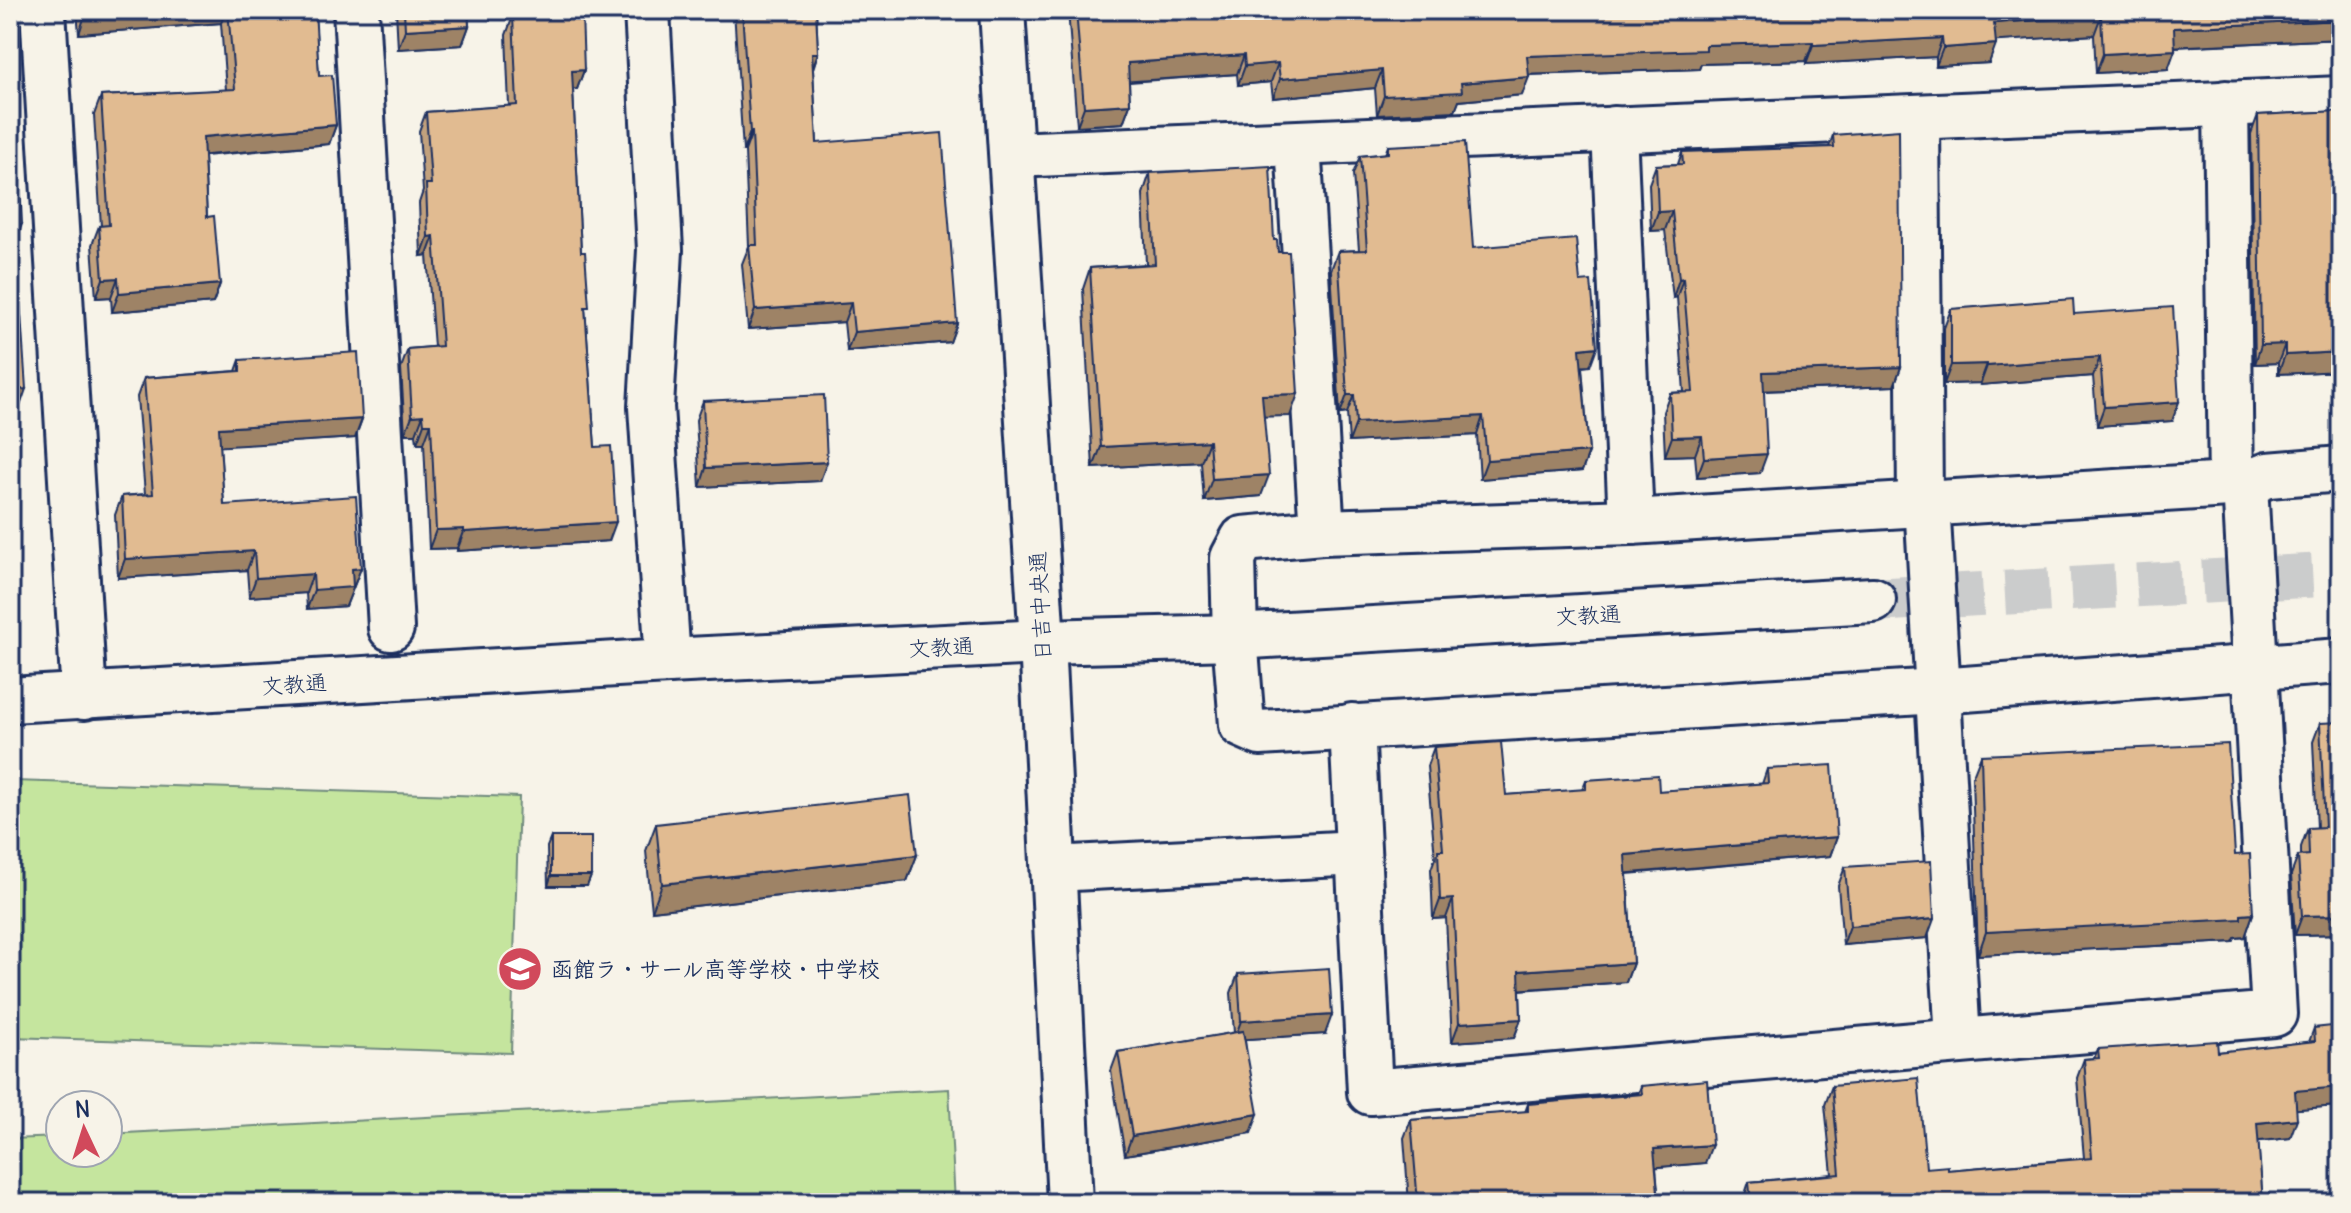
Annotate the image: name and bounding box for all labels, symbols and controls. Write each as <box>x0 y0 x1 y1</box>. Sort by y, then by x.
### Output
street label: 日吉中央通 <box>1023 550 1057 662</box>
street label: 文教通 <box>1554 599 1622 631</box>
street label: 文教通 <box>907 631 975 663</box>
street label: 文教通 <box>260 668 328 700</box>
school or university icon: 函館ラ・サール高等学校・中学校 <box>496 945 544 993</box>
place label: 函館ラ・サール高等学校・中学校 <box>551 955 880 983</box>
north arrow <box>44 1089 124 1169</box>
text: N <box>74 1095 91 1124</box>

